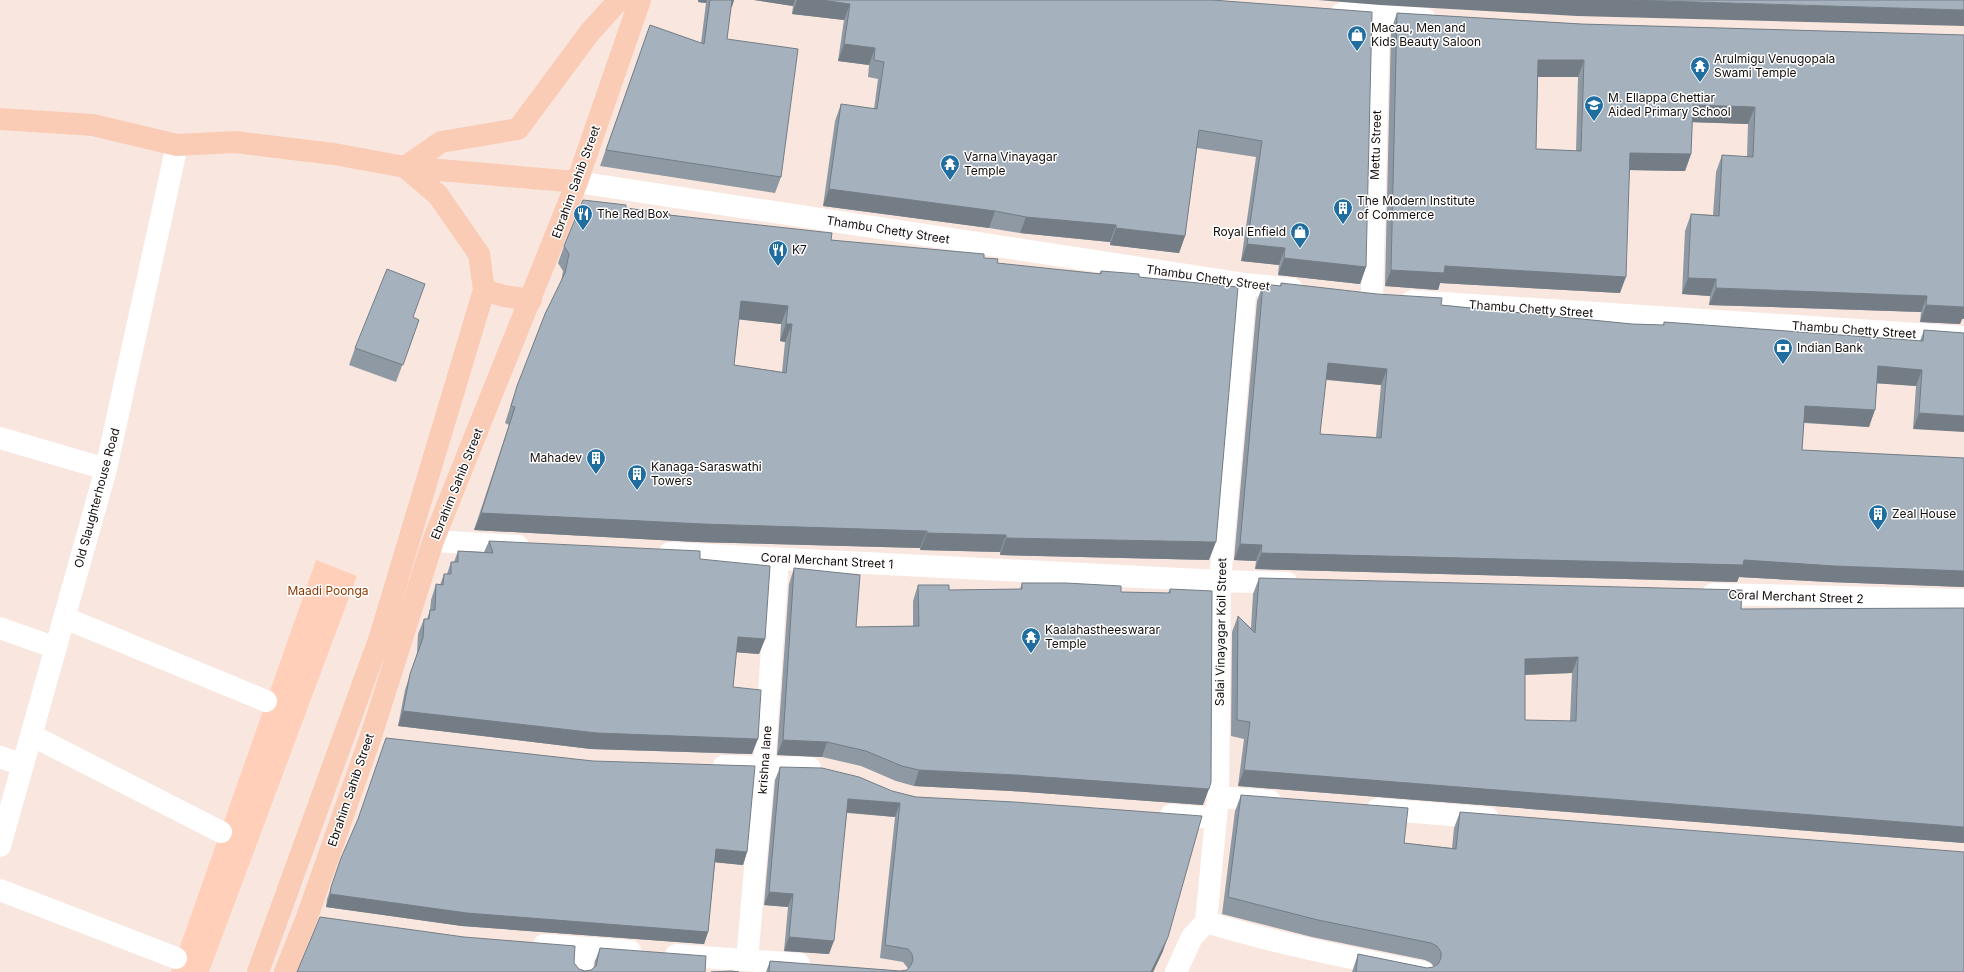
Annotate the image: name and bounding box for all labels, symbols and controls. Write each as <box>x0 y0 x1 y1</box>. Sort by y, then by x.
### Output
place label: Macau, Men and Kids Beauty Saloon <box>1371 20 1481 49</box>
shop icon: Macau, Men and Kids Beauty Saloon <box>1346 24 1368 52</box>
place label: Arulmigu Venugopala Swami Temple <box>1714 51 1835 80</box>
temple icon: Arulmigu Venugopala Swami Temple <box>1689 55 1711 83</box>
place label: M. Ellappa Chettiar Aided Primary School <box>1608 90 1731 119</box>
school or university icon: M. Ellappa Chettiar Aided Primary School <box>1583 94 1605 122</box>
street label: Mettu Street <box>1367 110 1384 180</box>
street label: Ebrahim Sahib Street <box>548 123 603 240</box>
place label: Varna Vinayagar Temple <box>964 149 1058 178</box>
temple icon: Varna Vinayagar Temple <box>939 153 961 181</box>
place label: The Modern Institute of Commerce <box>1357 193 1475 222</box>
building icon: The Modern Institute of Commerce <box>1332 197 1354 225</box>
restaurant icon: The Red Box <box>572 203 594 231</box>
place label: The Red Box <box>597 206 669 221</box>
street label: Thambu Chetty Street <box>825 212 951 247</box>
shop icon: Royal Enfield <box>1289 221 1311 249</box>
place label: Royal Enfield <box>1213 224 1286 239</box>
restaurant icon: K7 <box>767 239 789 267</box>
place label: K7 <box>792 242 807 257</box>
street label: Thambu Chetty Street <box>1145 261 1271 294</box>
street label: Thambu Chetty Street <box>1468 297 1594 320</box>
street label: Thambu Chetty Street <box>1791 318 1917 341</box>
bank icon: Indian Bank <box>1772 337 1794 365</box>
place label: Indian Bank <box>1797 340 1863 355</box>
street label: Old Slaughterhouse Road <box>71 426 122 569</box>
street label: Ebrahim Sahib Street <box>427 426 486 542</box>
building icon: Mahadev <box>585 447 607 475</box>
place label: Mahadev <box>530 450 582 465</box>
place label: Kanaga-Saraswathi Towers <box>651 459 762 488</box>
building icon: Kanaga-Saraswathi Towers <box>626 463 648 491</box>
building icon: Zeal House <box>1867 503 1889 531</box>
place label: Zeal House <box>1892 506 1956 521</box>
street label: Coral Merchant Street 1 <box>760 550 894 571</box>
street label: Salai Vinayagar Koil Street <box>1212 558 1229 706</box>
park label: Maadi Poonga <box>287 583 369 598</box>
street label: Coral Merchant Street 2 <box>1728 587 1864 606</box>
place label: Kaalahastheeswarar Temple <box>1045 622 1161 651</box>
temple icon: Kaalahastheeswarar Temple <box>1020 626 1042 654</box>
street label: krishna lane <box>755 725 774 795</box>
street label: Ebrahim Sahib Street <box>324 731 377 848</box>

